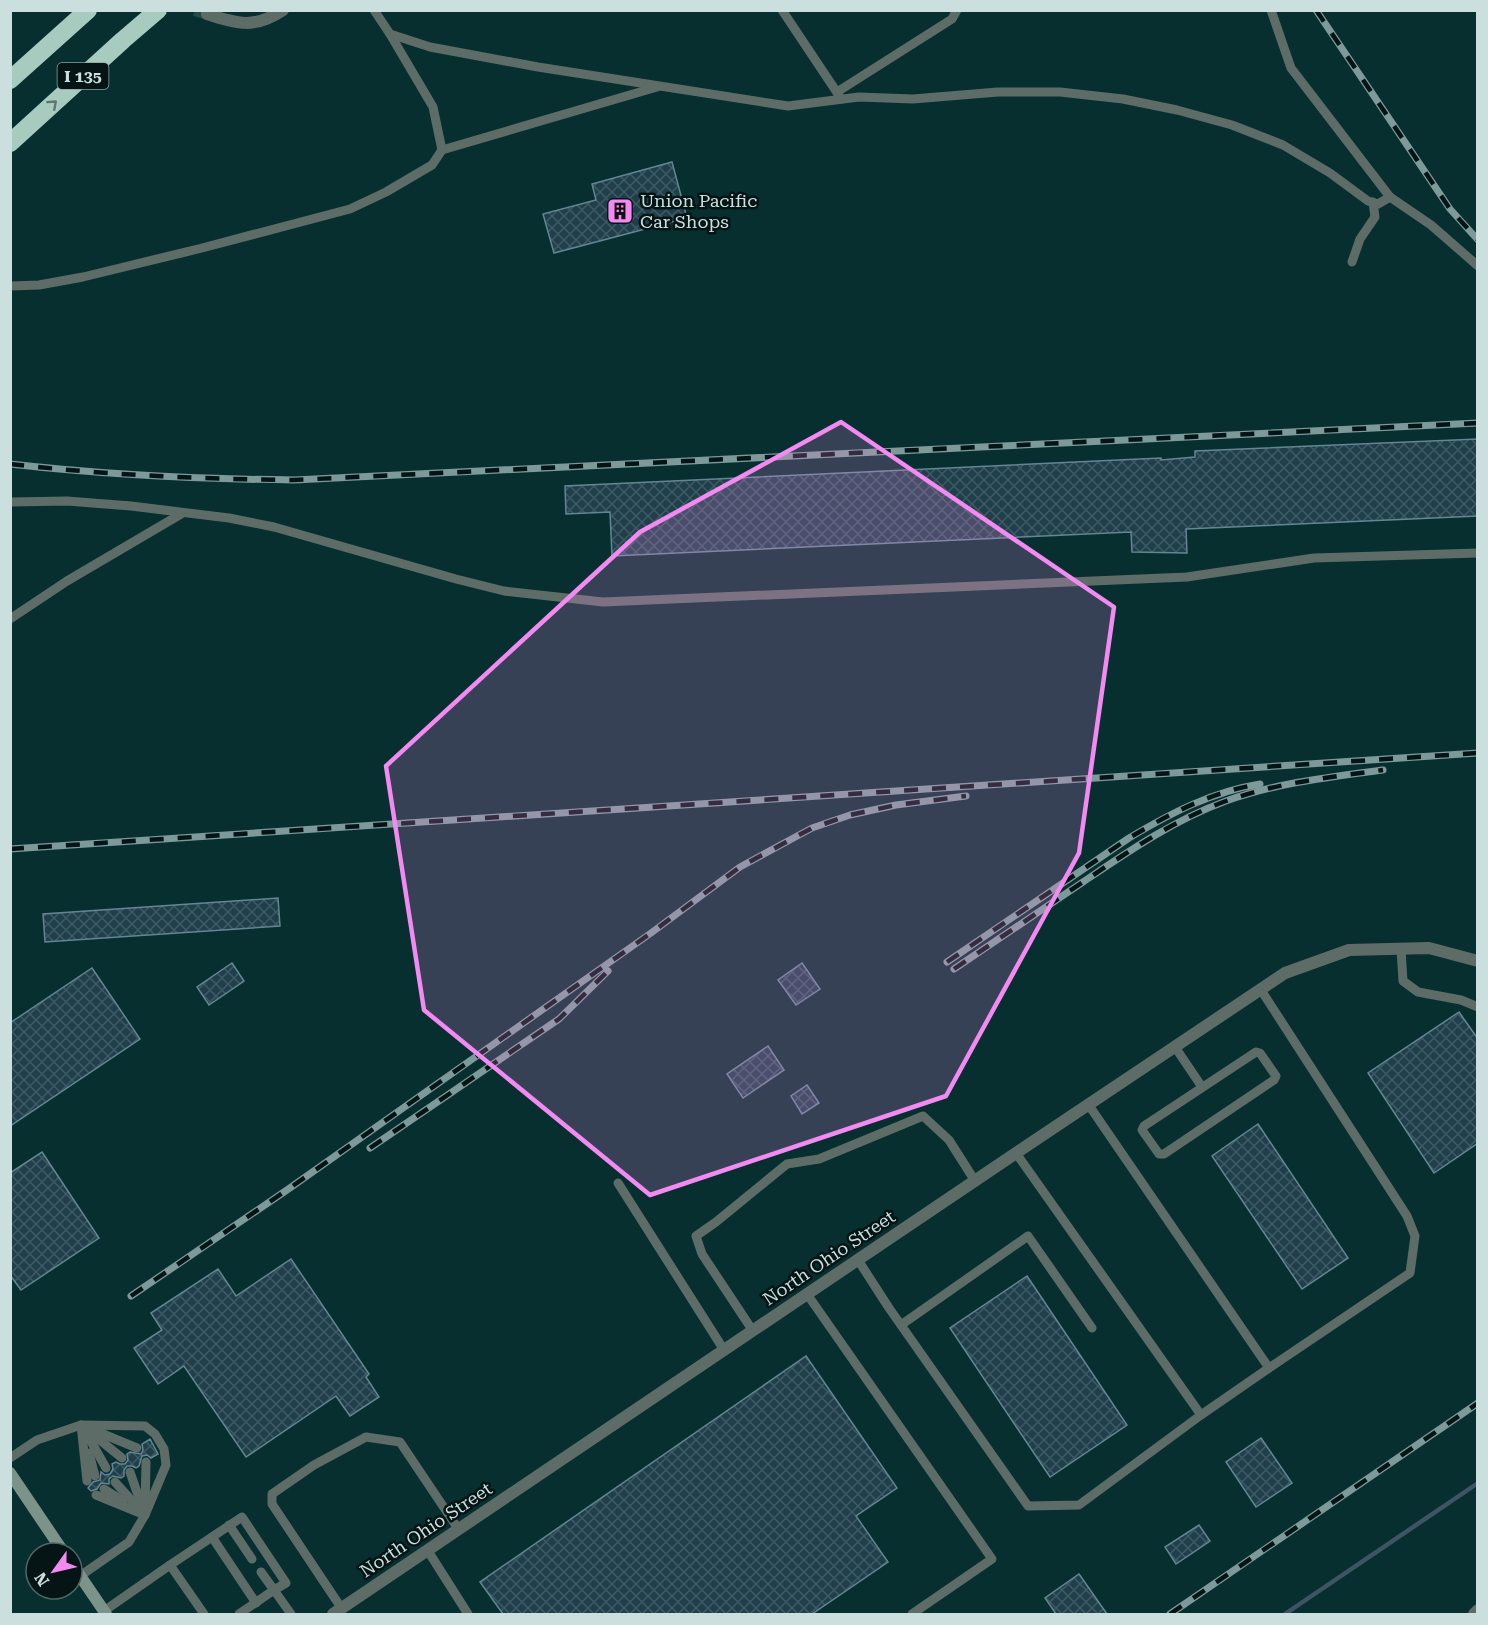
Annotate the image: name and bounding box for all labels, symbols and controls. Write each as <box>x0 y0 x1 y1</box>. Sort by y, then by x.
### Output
road number: I 135 <box>58 63 109 89</box>
one-way arrow <box>47 100 57 111</box>
place label: Union Pacific Car Shops <box>640 190 757 232</box>
building icon: Union Pacific Car Shops <box>605 196 635 226</box>
street label: North Ohio Street <box>759 1205 899 1310</box>
street label: North Ohio Street <box>356 1477 496 1582</box>
north arrow <box>24 1541 84 1601</box>
text: N <box>31 1569 53 1590</box>

